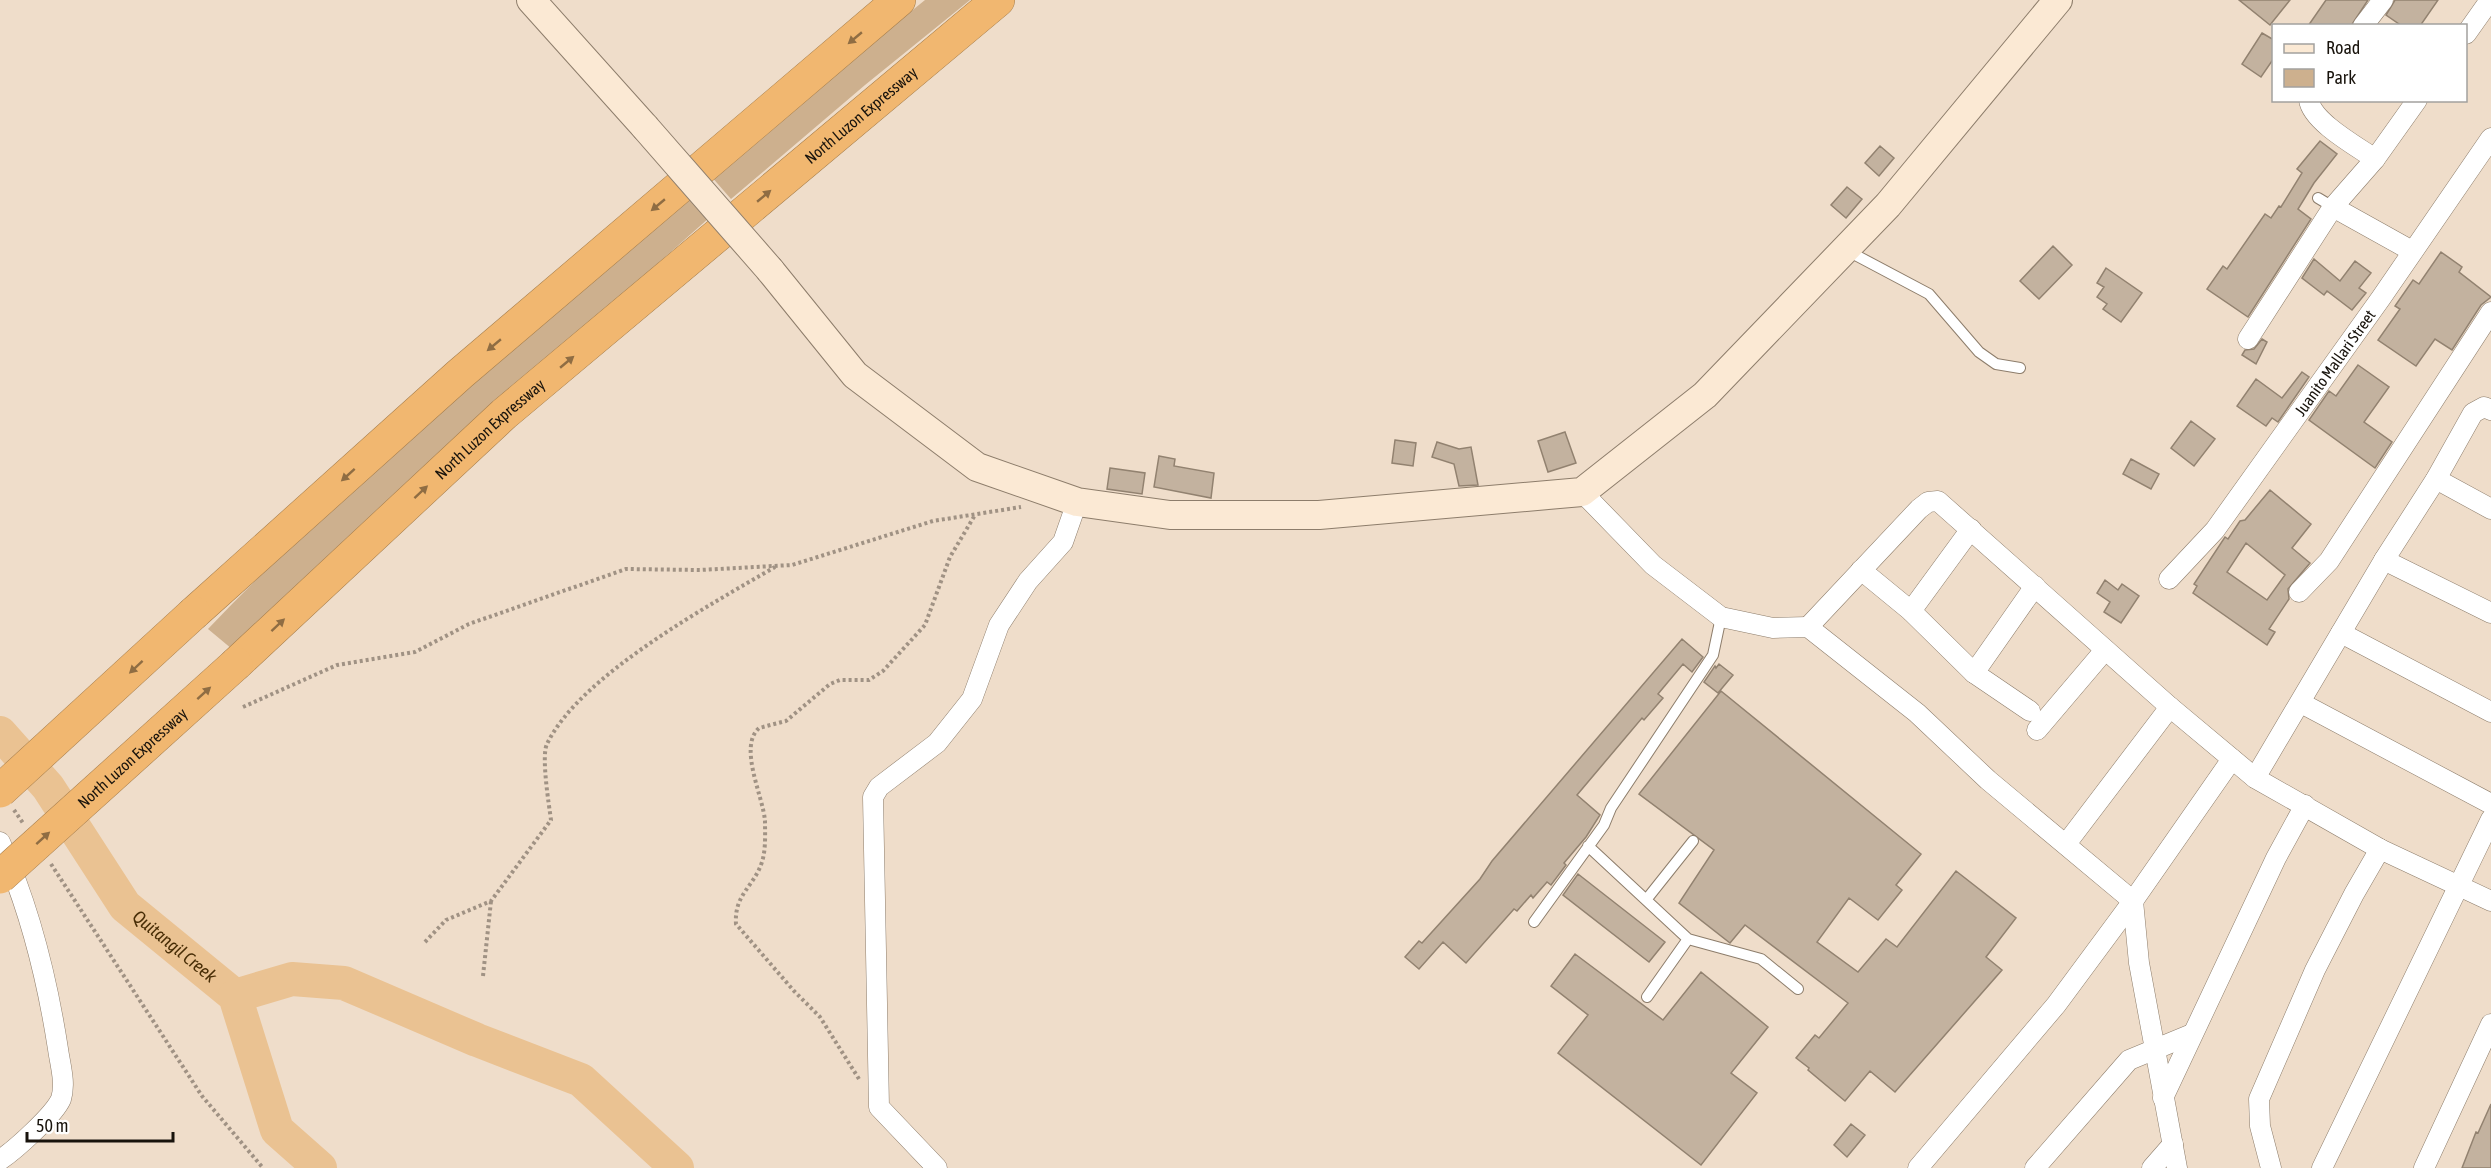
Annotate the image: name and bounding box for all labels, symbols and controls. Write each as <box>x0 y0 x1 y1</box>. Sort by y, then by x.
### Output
legend <box>2272 24 2467 102</box>
one-way arrow <box>848 31 863 44</box>
text: Road <box>2326 37 2360 58</box>
street label: North Luzon Expressway <box>801 63 921 167</box>
text: Park <box>2326 67 2356 88</box>
one-way arrow <box>757 190 772 203</box>
one-way arrow <box>651 198 666 211</box>
street label: Juanito Mallari Street <box>2291 306 2379 419</box>
one-way arrow <box>487 338 502 351</box>
one-way arrow <box>559 356 574 369</box>
street label: North Luzon Expressway <box>431 375 549 483</box>
one-way arrow <box>341 467 355 481</box>
one-way arrow <box>414 485 429 499</box>
one-way arrow <box>271 618 285 632</box>
one-way arrow <box>128 660 143 674</box>
one-way arrow <box>196 687 211 700</box>
street label: North Luzon Expressway <box>74 704 191 812</box>
one-way arrow <box>36 831 51 845</box>
water label: Quitangil Creek <box>129 906 222 987</box>
scale bar <box>27 1105 172 1143</box>
text: 50 m <box>36 1115 68 1136</box>

